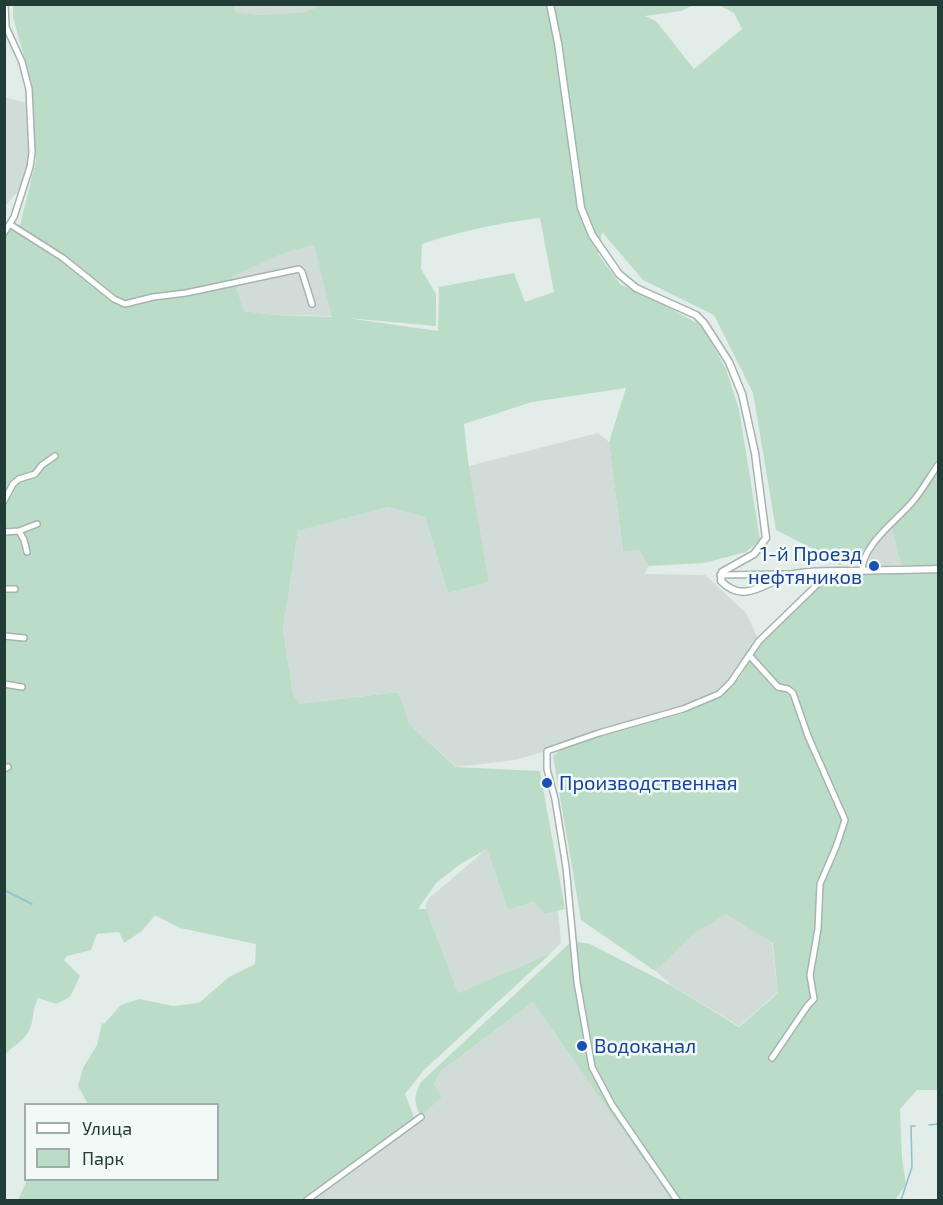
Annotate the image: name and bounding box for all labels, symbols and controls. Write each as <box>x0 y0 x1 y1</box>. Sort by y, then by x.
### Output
place label: 1-й Проезд нефтяников <box>748 542 862 589</box>
marker: 1-й Проезд нефтяников <box>867 559 881 573</box>
place label: Производственная <box>559 771 738 795</box>
marker: Производственная <box>540 776 554 790</box>
place label: Водоканал <box>594 1034 696 1058</box>
marker: Водоканал <box>575 1039 589 1053</box>
legend <box>24 1103 219 1181</box>
text: Улица <box>82 1117 132 1139</box>
text: Парк <box>82 1147 124 1169</box>

